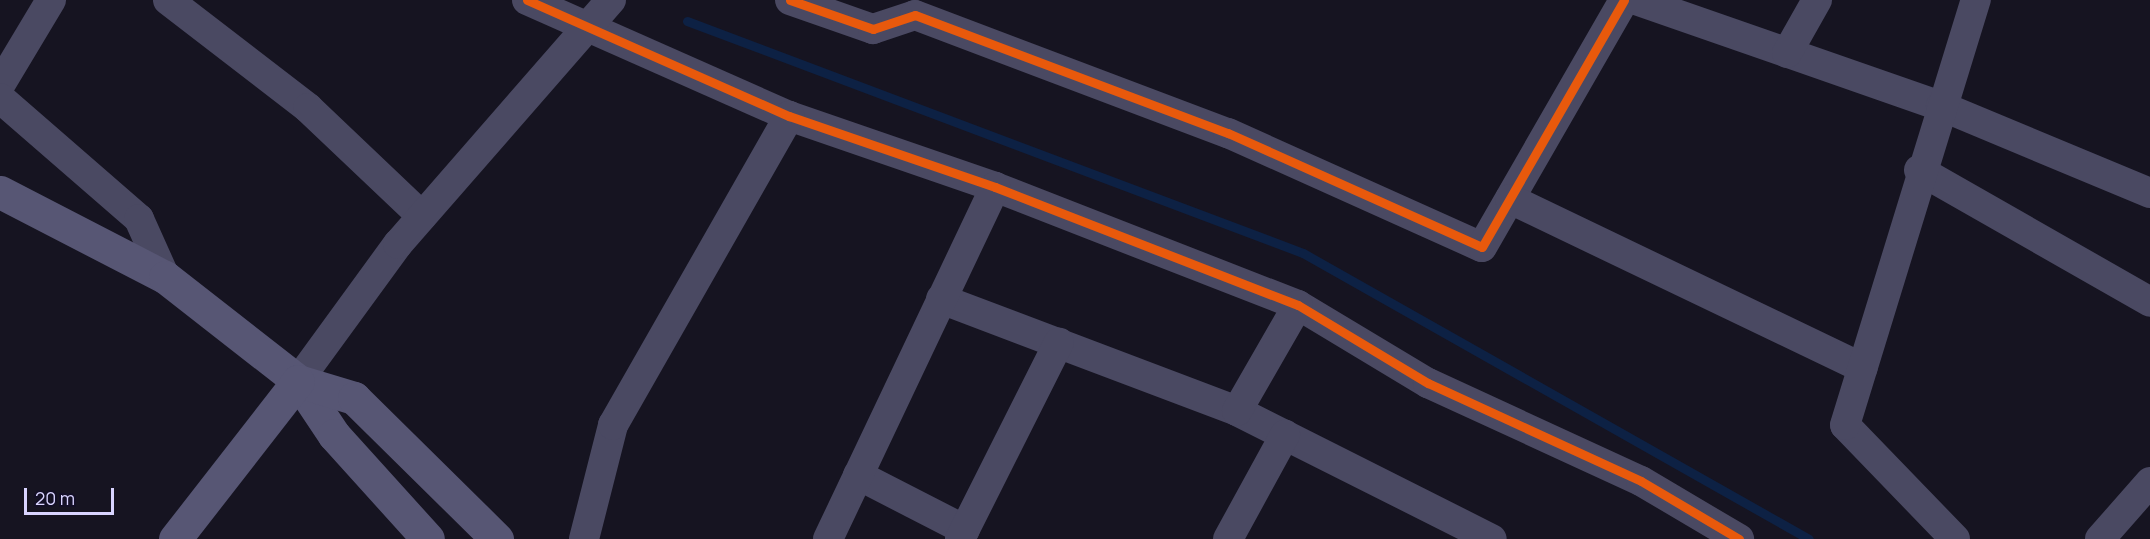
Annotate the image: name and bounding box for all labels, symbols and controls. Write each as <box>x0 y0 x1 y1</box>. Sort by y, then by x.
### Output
scale bar <box>27 476 117 514</box>
text: 20 m <box>35 486 75 510</box>

